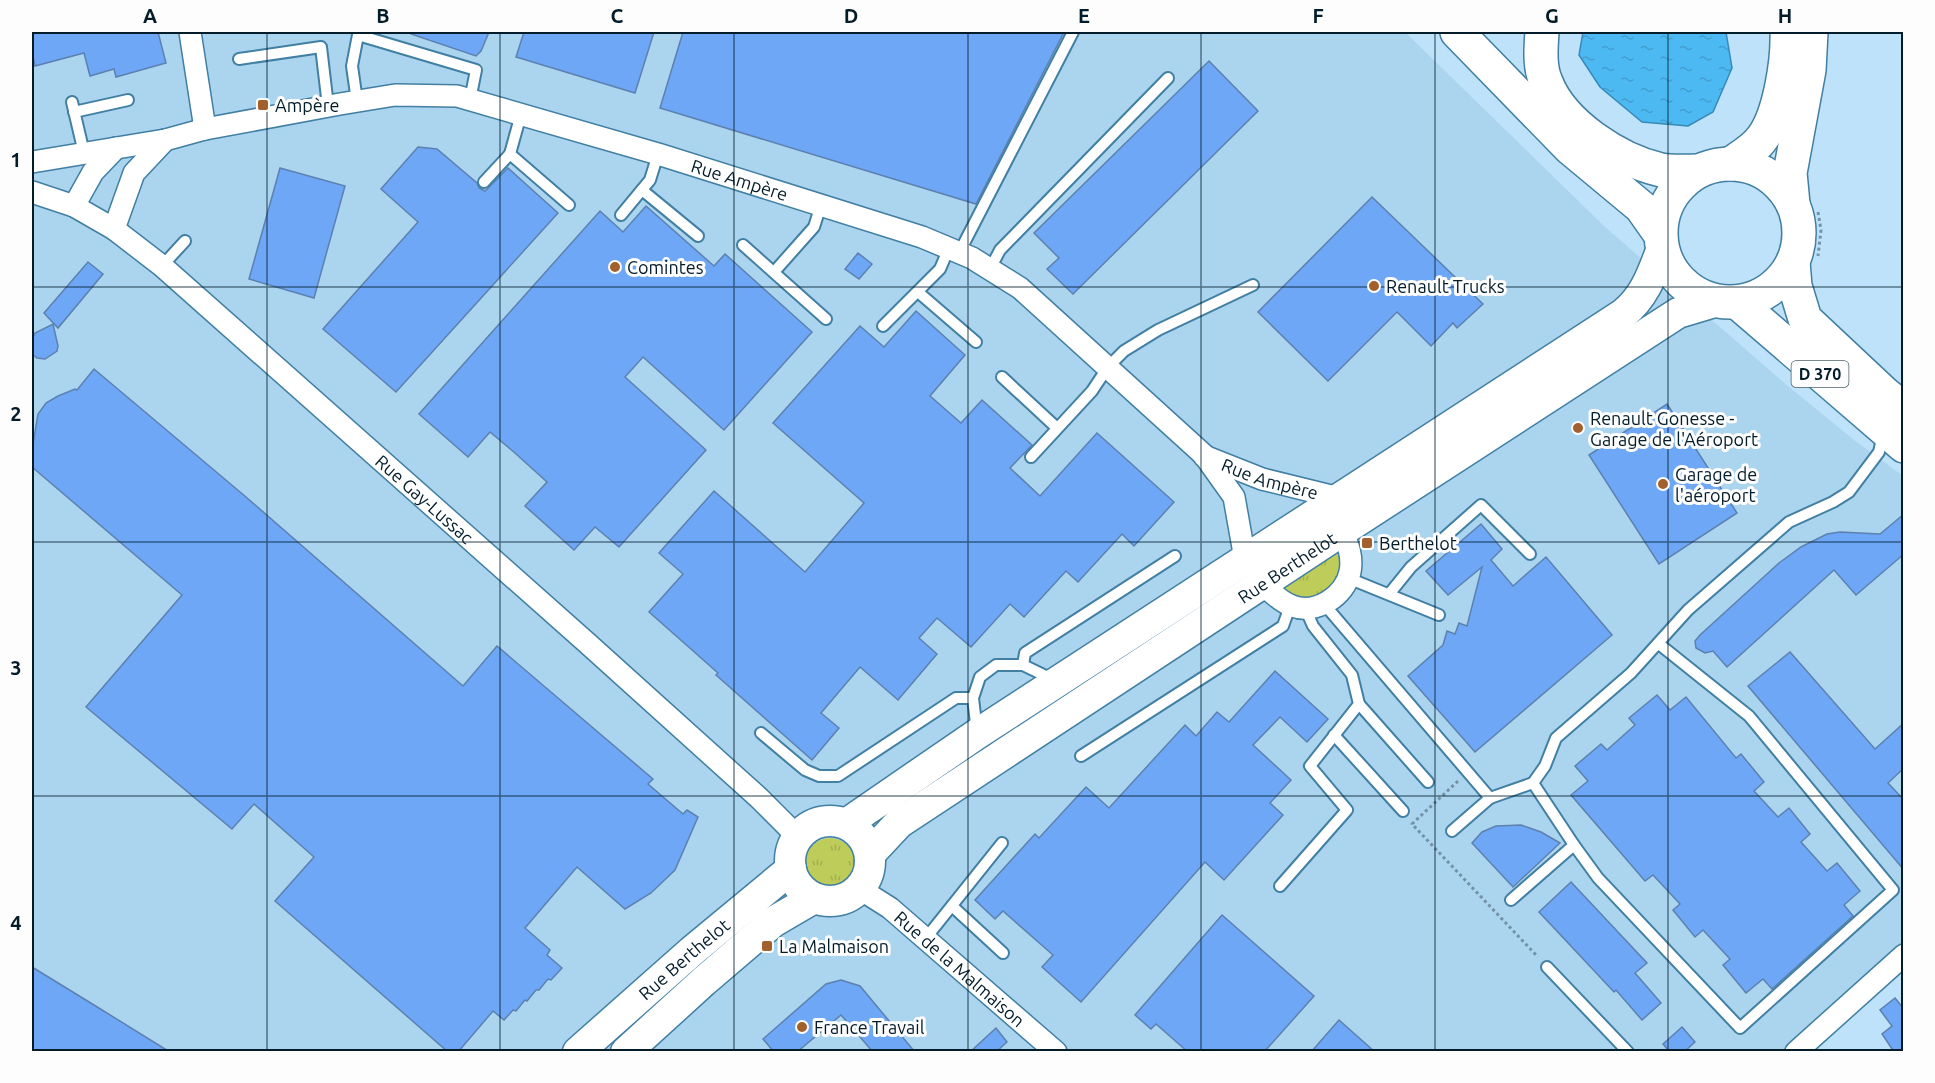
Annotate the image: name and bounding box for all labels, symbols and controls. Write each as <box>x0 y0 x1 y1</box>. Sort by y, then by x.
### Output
text: A <box>143 4 157 27</box>
text: B <box>376 4 390 27</box>
text: C <box>611 4 624 27</box>
text: D <box>844 4 858 27</box>
text: E <box>1078 4 1090 27</box>
text: F <box>1312 4 1324 27</box>
text: G <box>1545 4 1559 27</box>
text: H <box>1778 4 1792 27</box>
place label: Ampère <box>275 95 339 115</box>
marker: Ampère <box>256 98 270 112</box>
text: 1 <box>10 148 22 171</box>
street label: Rue Ampère <box>689 155 790 204</box>
place label: Comintes <box>627 257 704 277</box>
marker: Comintes <box>608 260 622 274</box>
place label: Renault Trucks <box>1386 276 1505 296</box>
marker: Renault Trucks <box>1367 279 1381 293</box>
road number: D 370 <box>1792 361 1848 387</box>
text: 2 <box>10 402 22 425</box>
place label: Renault Gonesse - Garage de l'Aéroport <box>1590 408 1758 449</box>
marker: Renault Gonesse - Garage de l'Aéroport <box>1571 421 1585 435</box>
street label: Rue Gay-Lussac <box>372 450 477 547</box>
street label: Rue Ampère <box>1219 454 1320 503</box>
place label: Garage de l'aéroport <box>1675 464 1757 505</box>
marker: Garage de l'aéroport <box>1656 477 1670 491</box>
street label: Rue Berthelot <box>1234 528 1340 607</box>
place label: Berthelot <box>1379 533 1457 553</box>
marker: Berthelot <box>1360 536 1374 550</box>
text: 3 <box>10 656 22 679</box>
street label: Rue de la Malmaison <box>891 907 1029 1030</box>
text: 4 <box>10 911 22 934</box>
street label: Rue Berthelot <box>634 914 733 1004</box>
place label: La Malmaison <box>779 936 889 956</box>
marker: La Malmaison <box>760 939 774 953</box>
place label: France Travail <box>814 1017 925 1037</box>
marker: France Travail <box>795 1020 809 1034</box>

